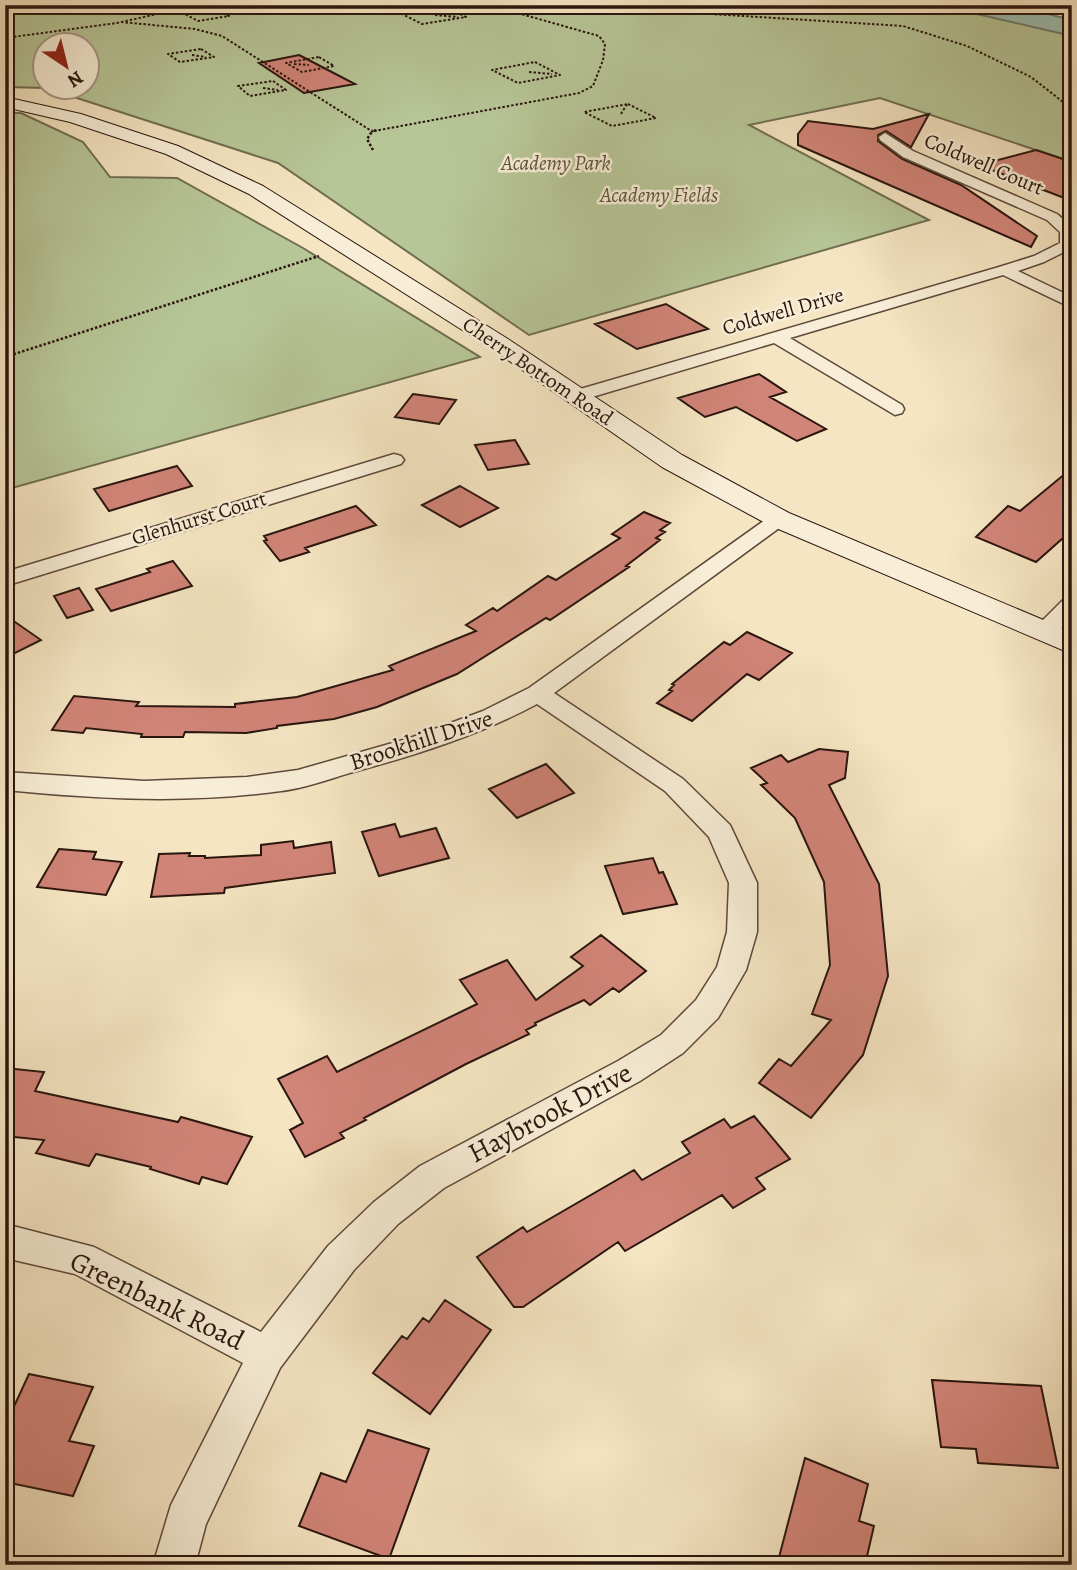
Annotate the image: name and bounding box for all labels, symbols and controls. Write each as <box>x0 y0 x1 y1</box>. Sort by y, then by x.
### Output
north arrow <box>32 32 102 102</box>
text: N <box>62 64 88 94</box>
street label: Coldwell Court <box>920 126 1048 202</box>
park label: Academy Park <box>500 149 611 177</box>
park label: Academy Fields <box>599 181 718 209</box>
street label: Coldwell Drive <box>719 280 847 342</box>
street label: Cherry Bottom Road <box>457 310 619 432</box>
street label: Glenhurst Court <box>128 484 270 552</box>
street label: Brookhill Drive <box>345 702 497 778</box>
street label: Haybrook Drive <box>461 1054 639 1172</box>
street label: Greenbank Road <box>64 1242 251 1360</box>

